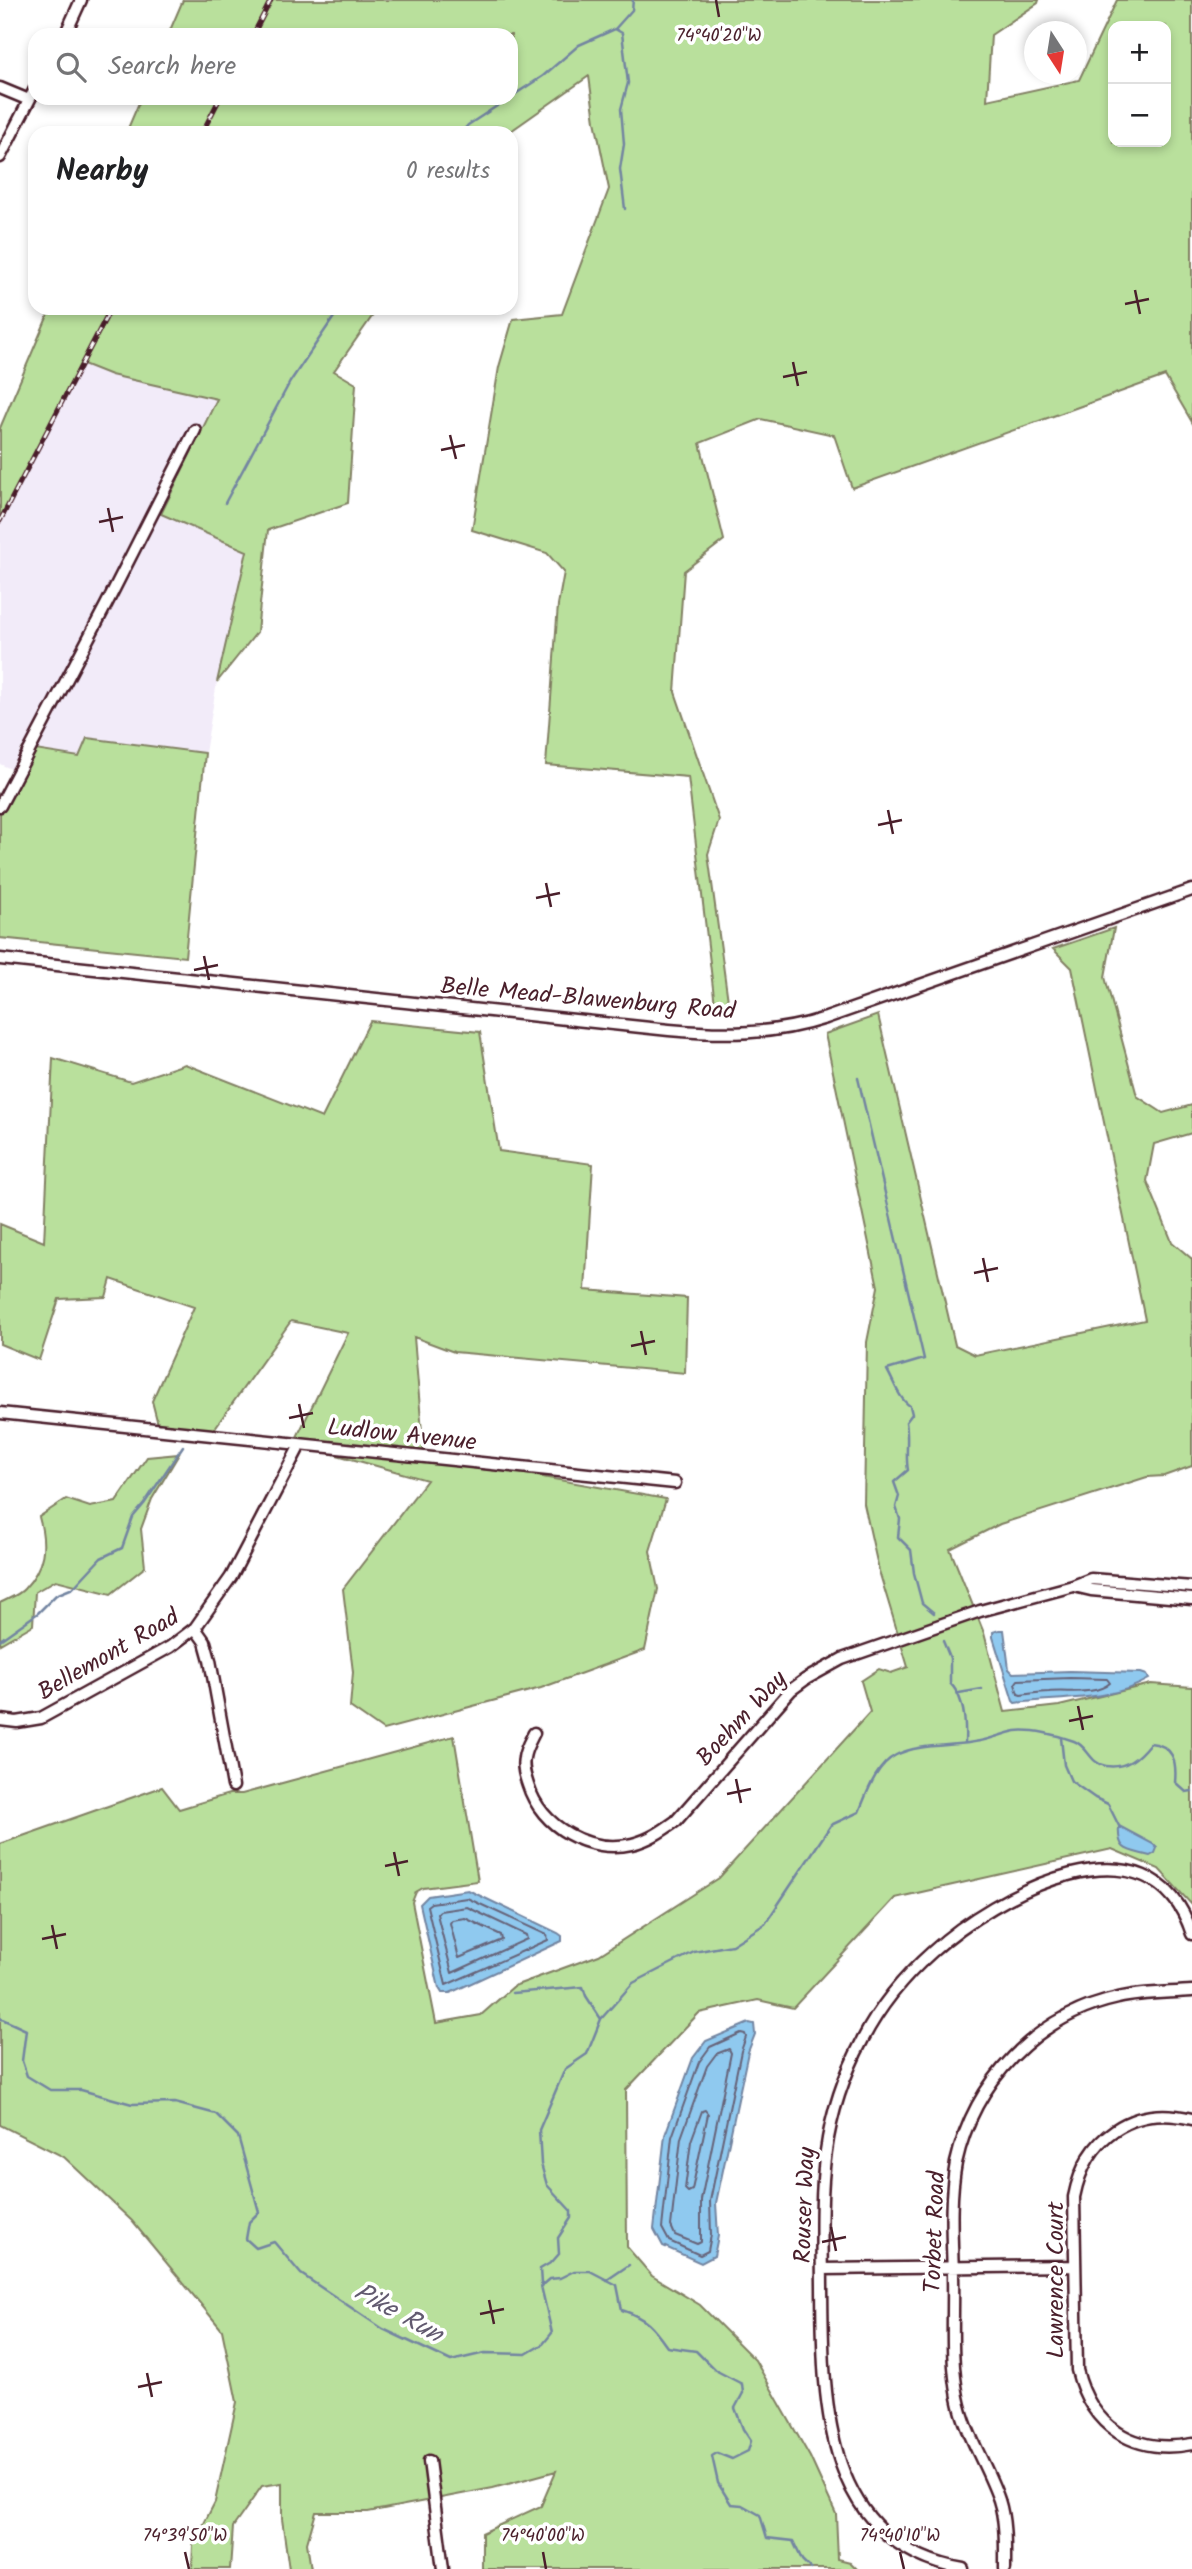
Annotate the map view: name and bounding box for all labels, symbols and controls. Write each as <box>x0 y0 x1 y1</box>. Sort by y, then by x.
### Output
north arrow <box>1024 21 1087 84</box>
map controls <box>1108 21 1171 147</box>
button: + <box>1108 21 1171 84</box>
text: 74°40'20"W <box>676 22 762 51</box>
search box <box>28 28 518 105</box>
text: Search here <box>108 46 236 88</box>
icon: search <box>52 48 90 86</box>
button: − <box>1108 84 1171 147</box>
text: Nearby <box>56 148 148 196</box>
text: 0 results <box>406 154 490 190</box>
street label: Belle Mead-Blawenburg Road <box>439 967 738 1032</box>
street label: Ludlow Avenue <box>325 1408 479 1463</box>
street label: Bellemont Road <box>30 1598 188 1712</box>
street label: Boehm Way <box>687 1661 798 1776</box>
street label: Rouser Way <box>784 2146 827 2264</box>
street label: Torbet Road <box>914 2169 957 2294</box>
street label: Lawrence Court <box>1037 2201 1076 2359</box>
water label: Pike Run <box>346 2272 452 2356</box>
text: 74°39'50"W <box>143 2522 227 2551</box>
text: 74°40'00"W <box>501 2522 585 2551</box>
text: 74°40'10"W <box>860 2522 940 2551</box>

